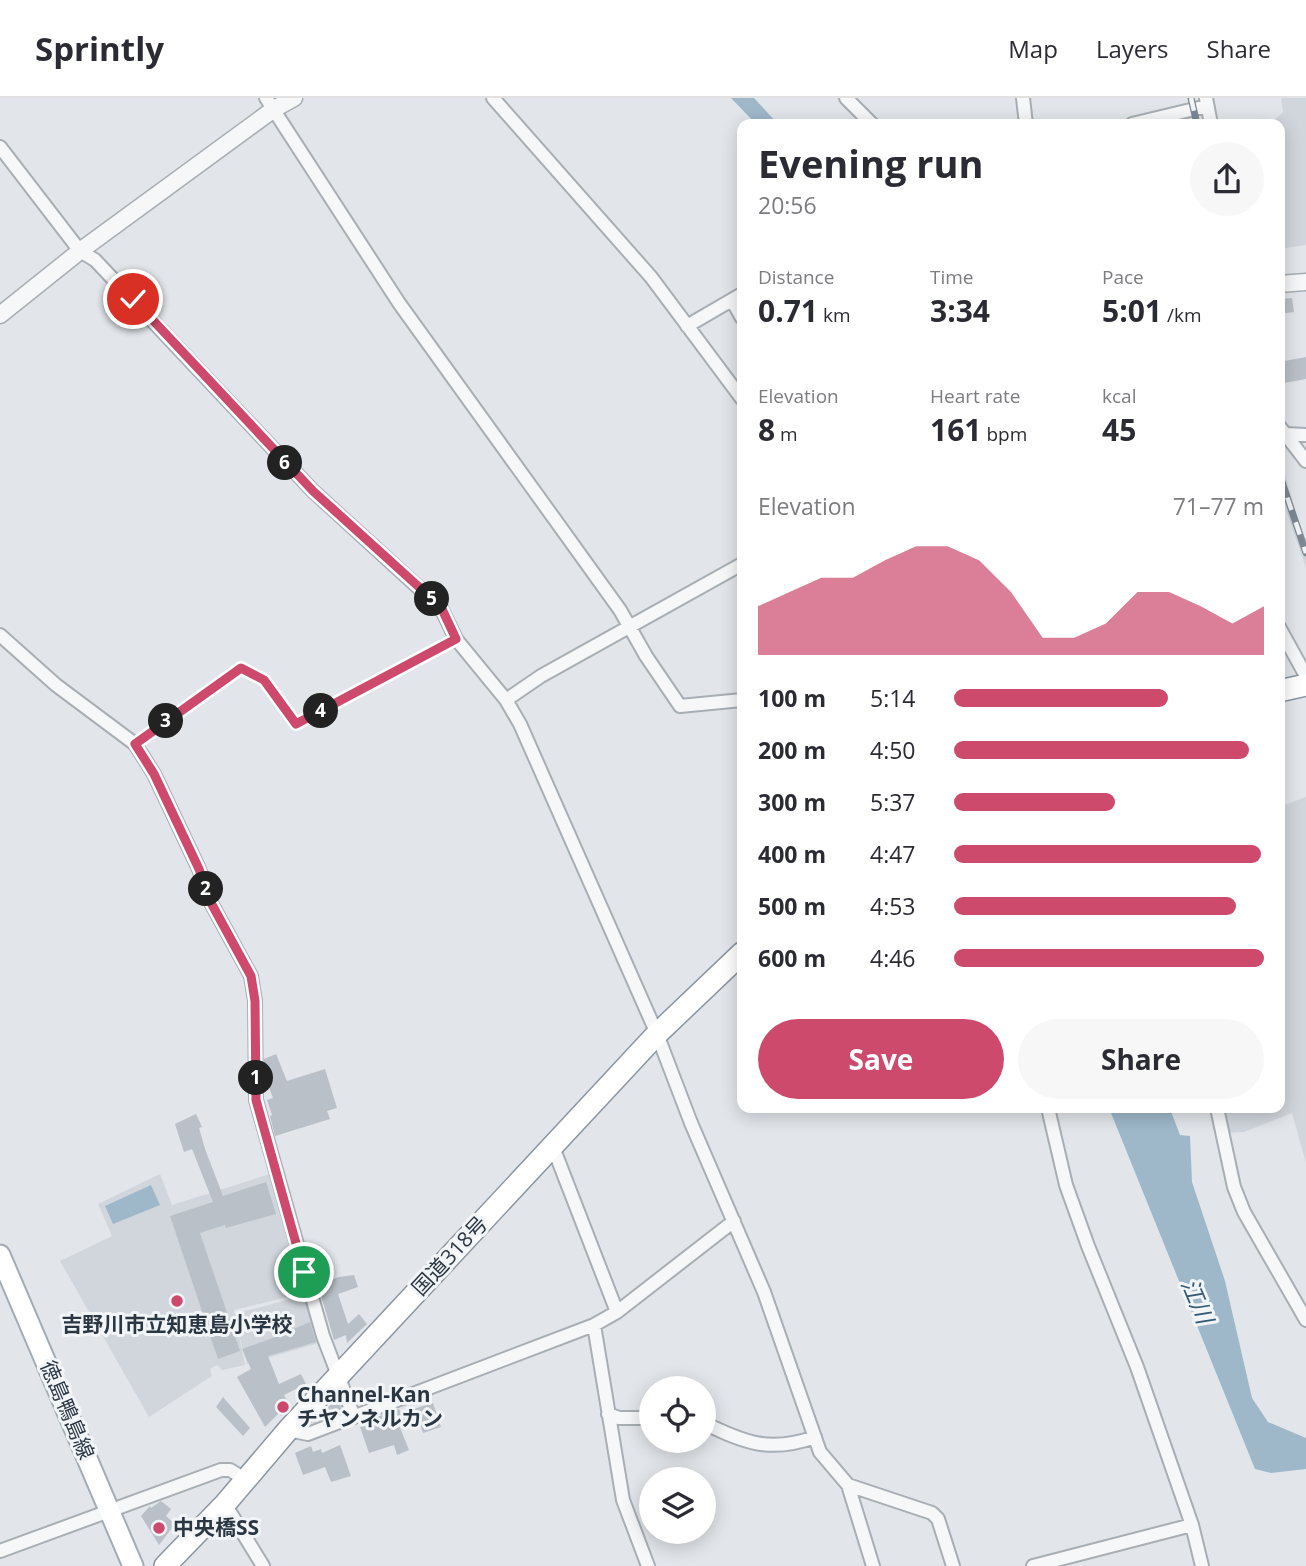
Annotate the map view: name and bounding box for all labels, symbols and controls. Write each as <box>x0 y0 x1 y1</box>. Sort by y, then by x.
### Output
text: Sprintly <box>35 26 164 71</box>
text: Map <box>1008 32 1058 65</box>
text: Layers <box>1096 32 1169 65</box>
text: Share <box>1207 32 1271 65</box>
text: Evening run <box>758 137 983 189</box>
button: share <box>1190 142 1264 216</box>
text: 20:56 <box>758 189 817 221</box>
text: Distance <box>758 264 834 290</box>
text: Time <box>930 264 974 290</box>
text: Pace <box>1102 264 1144 290</box>
pin <box>103 269 163 329</box>
icon: check <box>114 280 152 318</box>
text: 0.71 <box>758 290 818 331</box>
text: 3:34 <box>930 290 990 331</box>
text: 5:01 <box>1102 290 1162 331</box>
text: km <box>818 302 851 328</box>
text: /km <box>1162 302 1202 328</box>
text: Elevation <box>758 383 839 409</box>
text: Heart rate <box>930 383 1020 409</box>
text: kcal <box>1102 383 1136 409</box>
text: 8 <box>758 409 775 450</box>
text: 161 <box>930 409 981 450</box>
text: 45 <box>1102 409 1136 450</box>
text: m <box>775 421 798 447</box>
text: bpm <box>981 421 1027 447</box>
pin: 6 <box>268 446 302 480</box>
text: 6 <box>279 449 290 475</box>
text: Elevation <box>758 490 856 522</box>
text: 71–77 m <box>1173 490 1264 522</box>
pin: 5 <box>414 582 450 616</box>
text: 5 <box>426 585 437 611</box>
text: 100 m <box>758 682 826 714</box>
text: 5:14 <box>870 682 916 714</box>
pin: 4 <box>304 694 338 728</box>
text: 4 <box>315 697 326 723</box>
pin: 3 <box>148 704 184 738</box>
text: 3 <box>160 707 171 733</box>
text: 200 m <box>758 734 826 766</box>
text: 4:50 <box>870 734 916 766</box>
text: 300 m <box>758 786 826 818</box>
text: 5:37 <box>870 786 916 818</box>
text: 400 m <box>758 838 826 870</box>
text: 4:47 <box>870 838 916 870</box>
pin: 2 <box>188 872 224 906</box>
text: 2 <box>200 875 211 901</box>
text: 500 m <box>758 890 826 922</box>
text: 4:53 <box>870 890 916 922</box>
text: 600 m <box>758 942 826 974</box>
text: 4:46 <box>870 942 916 974</box>
button: Save <box>758 1019 1004 1099</box>
button: Share <box>1018 1019 1264 1099</box>
pin: 1 <box>238 1060 274 1096</box>
text: 1 <box>250 1064 261 1090</box>
street label: 国道318号 <box>405 1210 493 1301</box>
pin <box>274 1242 334 1302</box>
icon: arrive <box>285 1253 323 1291</box>
water label: 江川 <box>1174 1273 1223 1331</box>
marker: 吉野川市立知恵島小学校 <box>169 1293 185 1309</box>
place label: 吉野川市立知恵島小学校 <box>62 1310 293 1338</box>
street label: 徳島鴨島線 <box>35 1356 101 1463</box>
map controls <box>639 1376 716 1544</box>
button: locate <box>639 1376 716 1453</box>
place label: Channel-Kan チヤンネルカン <box>297 1380 443 1432</box>
marker: Channel-Kan チヤンネルカン <box>275 1399 291 1415</box>
button: layers <box>639 1467 716 1544</box>
place label: 中央橋SS <box>173 1513 259 1541</box>
marker: 中央橋SS <box>151 1520 167 1536</box>

